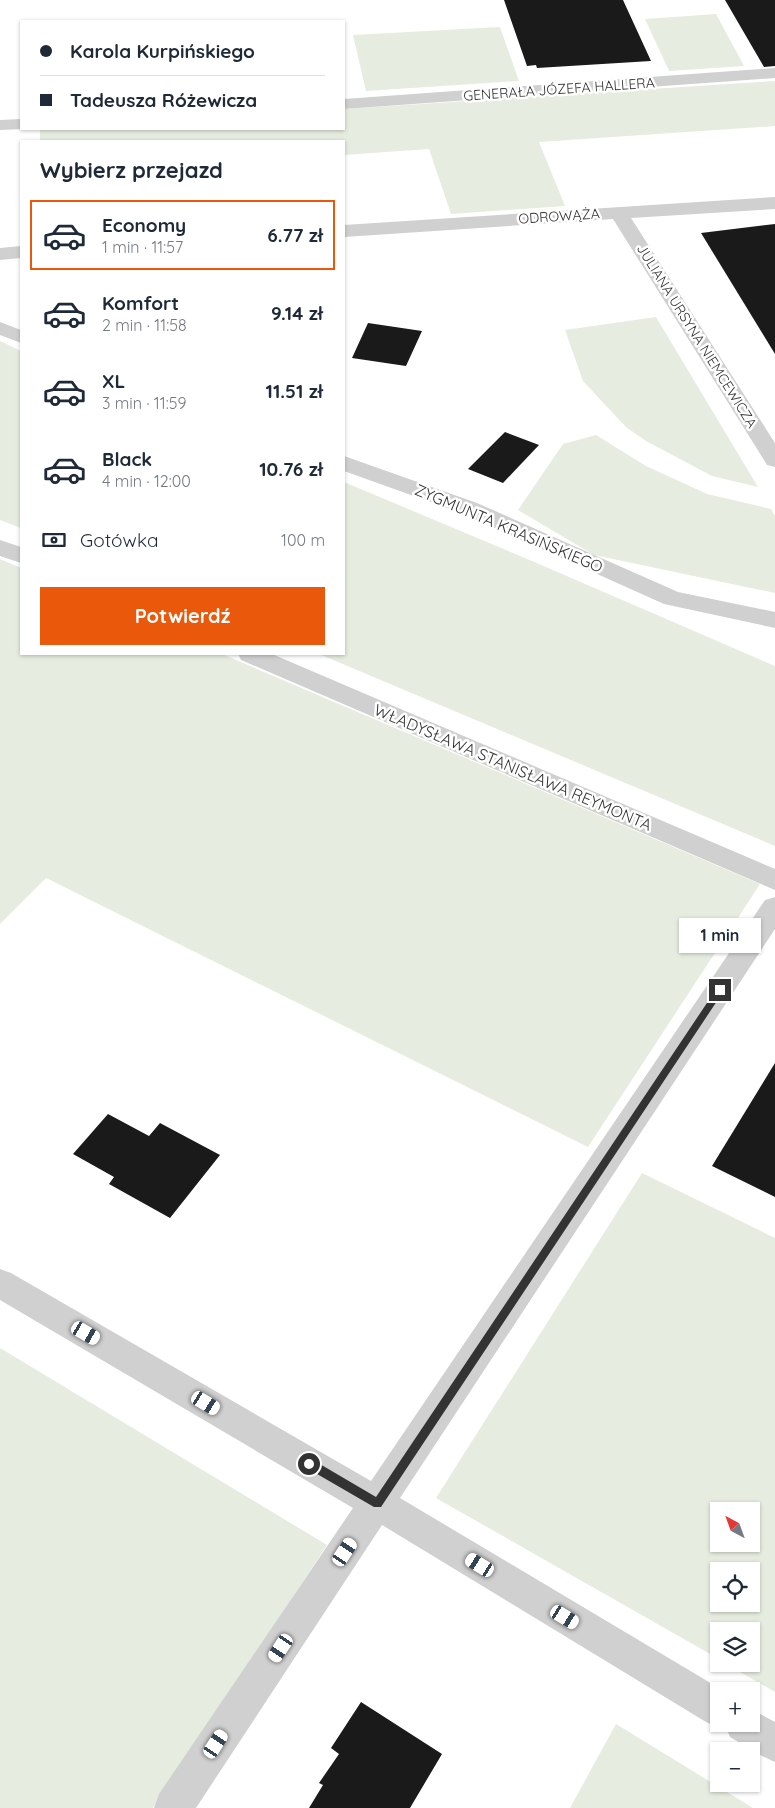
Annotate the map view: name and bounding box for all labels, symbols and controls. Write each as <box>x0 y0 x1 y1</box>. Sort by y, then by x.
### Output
text: Karola Kurpińskiego <box>70 39 255 63</box>
street label: GENERAŁA JÓZEFA HALLERA <box>463 73 655 105</box>
text: Tadeusza Różewicza <box>70 88 257 112</box>
text: Wybierz przejazd <box>40 156 223 184</box>
street label: ODROWĄŻA <box>518 204 600 228</box>
icon: car <box>42 213 87 258</box>
text: Economy <box>102 213 186 237</box>
text: 6.77 zł <box>267 223 323 247</box>
text: 1 min · 11:57 <box>102 237 183 257</box>
street label: JULIANA URSYNA NIEMCEWICZA <box>633 241 761 431</box>
icon: car <box>42 291 87 336</box>
text: Komfort <box>102 291 179 315</box>
text: 9.14 zł <box>271 301 323 325</box>
text: 2 min · 11:58 <box>102 315 187 335</box>
icon: car <box>42 369 87 414</box>
text: XL <box>102 369 125 393</box>
text: 11.51 zł <box>266 379 323 403</box>
text: 3 min · 11:59 <box>102 393 186 413</box>
icon: car <box>42 447 87 492</box>
text: Black <box>102 447 152 471</box>
text: 10.76 zł <box>259 457 323 481</box>
text: 4 min · 12:00 <box>102 471 191 491</box>
street label: ZYGMUNTA KRASIŃSKIEGO <box>412 479 606 577</box>
icon: cash <box>40 526 68 554</box>
text: Gotówka <box>80 528 159 552</box>
text: 100 m <box>281 530 325 550</box>
button: Potwierdź <box>40 587 325 645</box>
street label: WŁADYSŁAWA STANISŁAWA REYMONTA <box>371 699 655 835</box>
callout: 1 min <box>679 918 761 952</box>
text: 1 min <box>701 925 739 945</box>
route end <box>709 979 731 1001</box>
car <box>69 1319 102 1347</box>
car <box>189 1389 222 1417</box>
route start <box>298 1453 320 1475</box>
north arrow <box>710 1502 760 1552</box>
map controls <box>710 1502 760 1792</box>
car <box>330 1535 359 1569</box>
car <box>463 1551 496 1579</box>
button: locate <box>710 1562 760 1612</box>
car <box>548 1603 581 1631</box>
button: layers <box>710 1622 760 1672</box>
car <box>266 1631 295 1665</box>
button: + <box>710 1682 760 1732</box>
car <box>201 1727 230 1761</box>
button: − <box>710 1742 760 1792</box>

